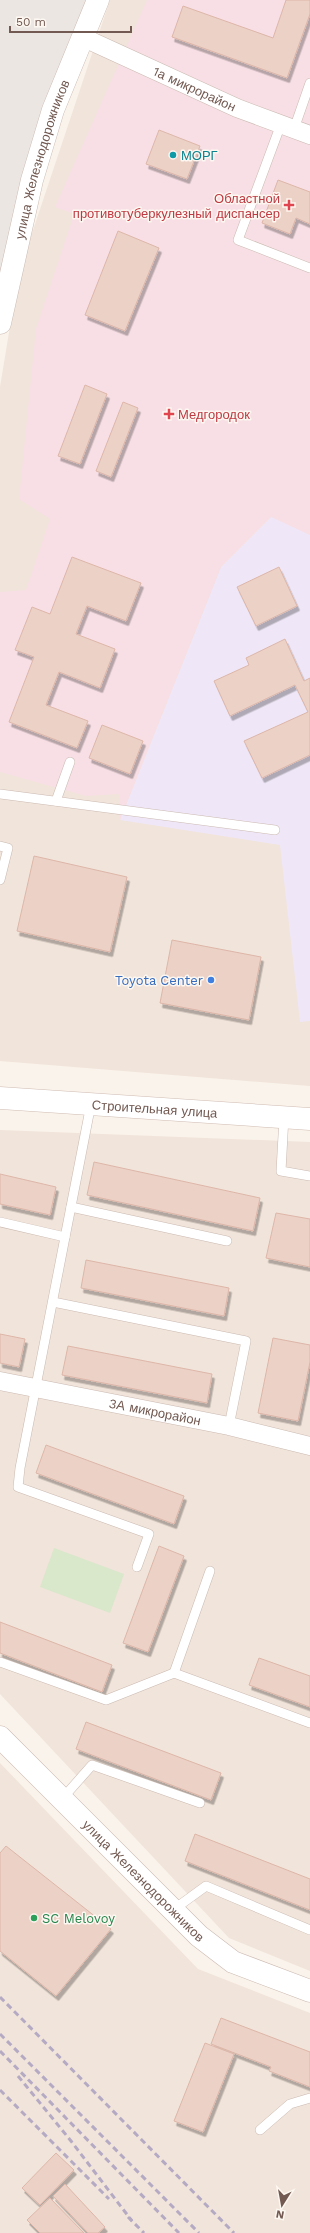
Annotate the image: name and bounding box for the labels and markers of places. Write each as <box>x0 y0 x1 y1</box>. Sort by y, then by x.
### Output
place label: МОРГ <box>181 148 218 163</box>
marker: МОРГ <box>168 150 178 160</box>
place label: Областной противотуберкулезный диспансер <box>73 191 280 221</box>
marker: Областной противотуберкулезный диспансер <box>283 199 295 211</box>
place label: Медгородок <box>178 407 250 422</box>
marker: Медгородок <box>163 408 175 420</box>
place label: Toyota Center <box>115 973 203 988</box>
marker: Toyota Center <box>206 975 216 985</box>
place label: SC Melovoy <box>42 1911 115 1926</box>
marker: SC Melovoy <box>29 1913 39 1923</box>

